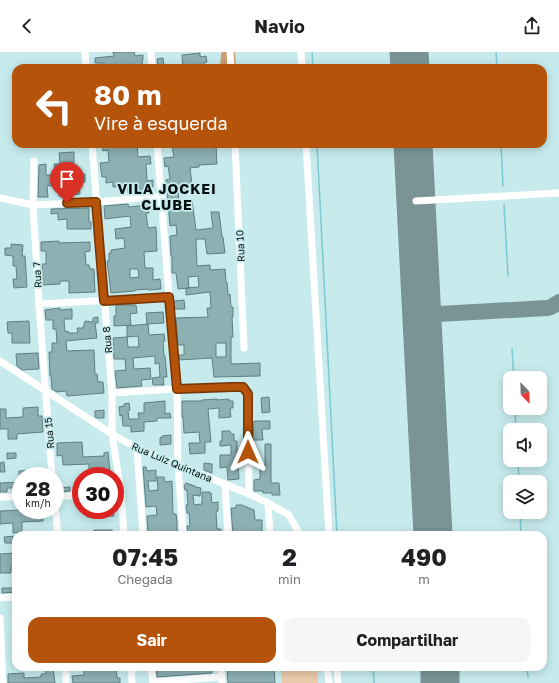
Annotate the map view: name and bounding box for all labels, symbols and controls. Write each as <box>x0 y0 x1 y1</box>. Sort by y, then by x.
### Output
icon: back <box>16 15 38 37</box>
text: Navio <box>254 15 305 37</box>
icon: share <box>521 15 543 37</box>
text: 80 m <box>94 78 162 111</box>
icon: left <box>28 80 80 132</box>
text: Vire à esquerda <box>94 112 228 134</box>
pin <box>50 162 84 203</box>
icon: arrive <box>56 168 78 190</box>
district label: VILA JOCKEI CLUBE <box>117 180 217 213</box>
street label: Rua 10 <box>233 230 247 262</box>
street label: Rua 7 <box>30 262 44 288</box>
street label: Rua 8 <box>100 326 114 354</box>
north arrow <box>503 371 547 415</box>
map controls <box>503 371 547 519</box>
street label: Rua 15 <box>42 417 56 449</box>
button: sound <box>503 423 547 467</box>
position arrow <box>227 431 269 473</box>
street label: Rua Luiz Quintana <box>130 440 214 484</box>
speed limit sign: 30 <box>72 467 124 519</box>
button: layers <box>503 475 547 519</box>
text: 28 <box>25 476 50 500</box>
text: km/h <box>25 497 51 509</box>
text: 07:45 <box>112 542 178 571</box>
text: 2 <box>282 542 297 571</box>
text: 490 <box>401 542 447 571</box>
text: Chegada <box>118 571 173 587</box>
text: min <box>278 571 301 587</box>
text: m <box>418 571 430 587</box>
button: Sair <box>28 617 276 663</box>
button: Compartilhar <box>284 617 531 663</box>

